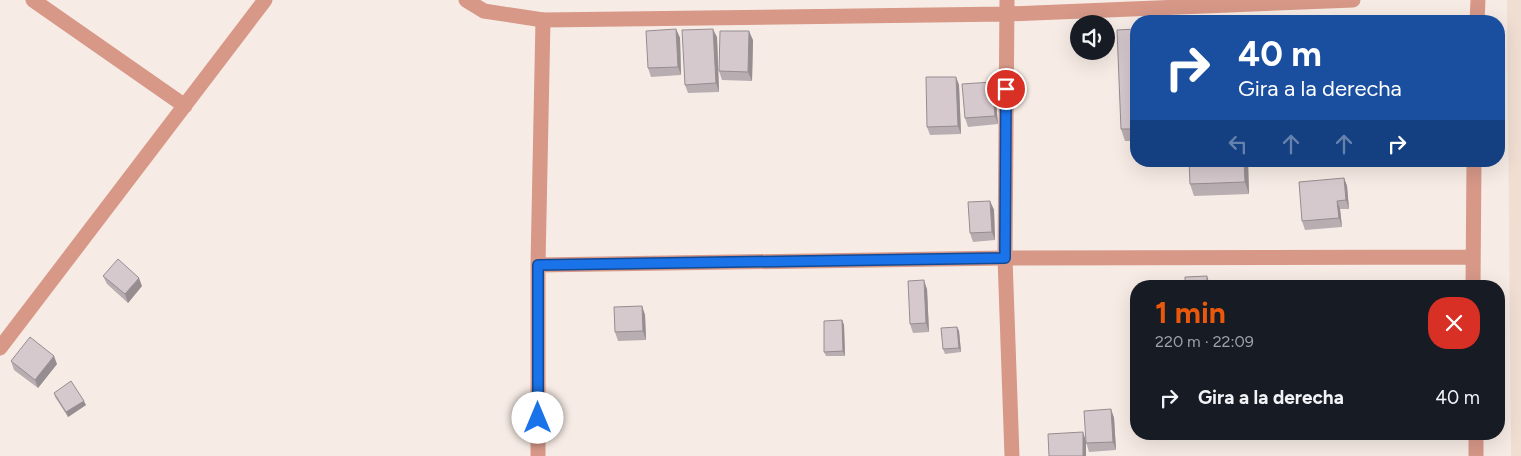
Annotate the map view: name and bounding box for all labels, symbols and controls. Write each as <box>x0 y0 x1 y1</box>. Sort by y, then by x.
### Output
map controls <box>1070 15 1115 60</box>
button: sound <box>1070 15 1115 60</box>
text: 40 m <box>1238 33 1322 75</box>
icon: right <box>1155 35 1220 100</box>
pin <box>985 68 1027 110</box>
icon: arrive <box>992 75 1020 103</box>
text: Gira a la derecha <box>1238 75 1402 102</box>
icon: left <box>1224 130 1252 158</box>
icon: ahead <box>1277 130 1305 158</box>
icon: ahead <box>1330 130 1358 158</box>
icon: right <box>1383 130 1411 158</box>
text: 1 min <box>1155 294 1226 331</box>
button: close <box>1428 297 1480 349</box>
text: 220 m · 22:09 <box>1155 332 1254 351</box>
icon: right <box>1155 384 1183 412</box>
text: Gira a la derecha <box>1198 386 1344 409</box>
text: 40 m <box>1435 386 1480 409</box>
position arrow <box>511 391 563 443</box>

